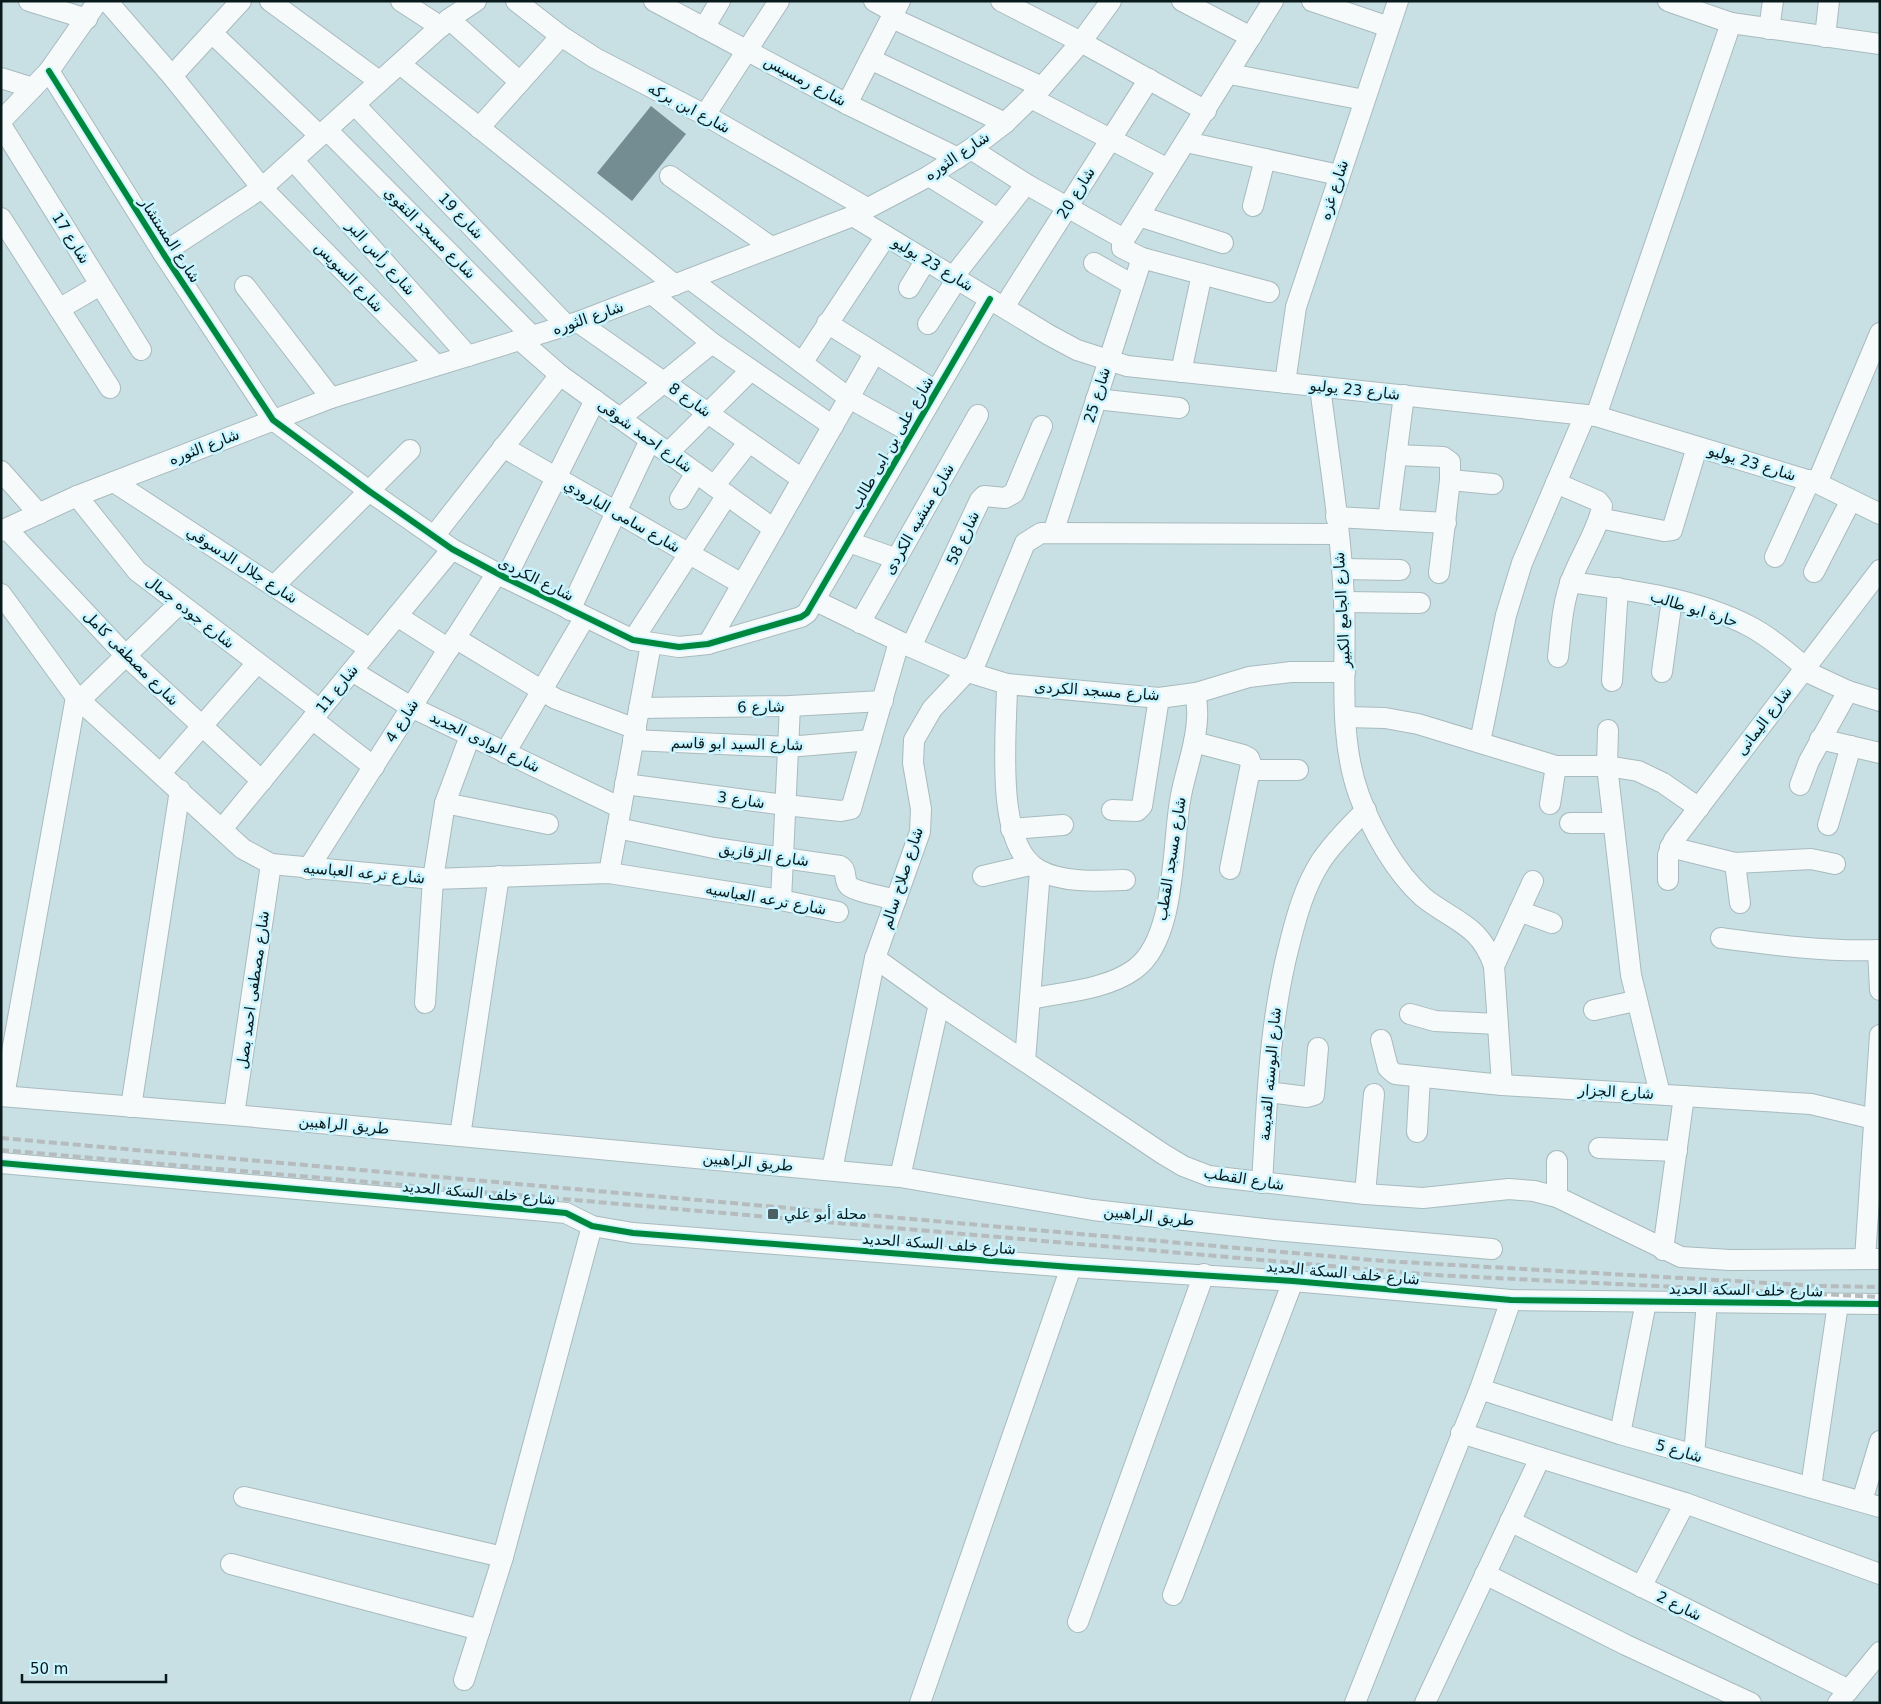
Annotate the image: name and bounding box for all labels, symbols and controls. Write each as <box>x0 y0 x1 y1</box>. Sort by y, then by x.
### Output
street label: شارع رمسيس <box>761 52 849 110</box>
street label: شارع ابن بركه <box>645 79 733 137</box>
street label: شارع الثوره <box>921 128 993 184</box>
street label: شارع غزه <box>1316 158 1352 222</box>
street label: شارع 20 <box>1053 164 1099 222</box>
street label: شارع مسجد التقوي <box>380 183 480 283</box>
street label: شارع 19 <box>435 189 487 243</box>
street label: شارع المستشار <box>135 193 204 286</box>
street label: شارع 17 <box>48 209 94 267</box>
street label: شارع رأس البر <box>342 216 420 299</box>
street label: شارع 23 يوليو <box>889 232 977 295</box>
street label: شارع السويس <box>311 238 387 316</box>
street label: شارع الثوره <box>550 297 626 339</box>
street label: شارع 25 <box>1080 365 1114 425</box>
street label: شارع على بن ابى طالب <box>846 373 938 513</box>
street label: شارع 23 يوليو <box>1308 376 1401 404</box>
street label: شارع 8 <box>665 379 715 421</box>
street label: شارع احمد شوقى <box>594 396 696 476</box>
street label: شارع الثوره <box>166 425 242 469</box>
street label: شارع 23 يوليو <box>1705 441 1798 485</box>
street label: شارع منشيه الكردى <box>880 460 958 578</box>
street label: شارع سامى البارودي <box>560 475 683 557</box>
street label: شارع 58 <box>943 508 983 568</box>
street label: شارع جلال الدسوقي <box>183 522 301 608</box>
street label: شارع الجامع الكبير <box>1330 551 1354 670</box>
street label: شارع الكردى <box>495 553 577 605</box>
street label: شارع جوده جمال <box>142 572 238 652</box>
street label: حارة ابو طالب <box>1648 587 1740 631</box>
street label: شارع مصطفى كامل <box>80 607 182 709</box>
street label: شارع 11 <box>312 661 362 717</box>
street label: شارع مسجد الكردى <box>1034 678 1160 704</box>
street label: شارع اليمانى <box>1732 683 1796 759</box>
street label: شارع 4 <box>382 696 422 746</box>
street label: شارع 6 <box>737 698 785 716</box>
street label: شارع الوادى الجديد <box>427 708 543 776</box>
street label: شارع السيد ابو قاسم <box>671 734 803 754</box>
street label: شارع 3 <box>716 788 766 812</box>
street label: شارع مسجد القطب <box>1152 796 1190 922</box>
street label: شارع صلاح سالم <box>877 825 927 931</box>
street label: شارع الزقازيق <box>718 840 810 870</box>
street label: شارع ترعه العباسيه <box>302 859 426 887</box>
street label: شارع ترعه العباسيه <box>704 879 828 919</box>
street label: شارع مصطفى احمد بصل <box>233 910 273 1070</box>
street label: شارع البوسته القديمة <box>1255 1006 1285 1142</box>
street label: شارع الجزار <box>1576 1081 1655 1103</box>
street label: طريق الراهبين <box>298 1112 390 1138</box>
street label: طريق الراهبين <box>702 1149 794 1175</box>
street label: شارع القطب <box>1202 1164 1286 1194</box>
street label: شارع خلف السكة الحديد <box>401 1177 557 1209</box>
street label: طريق الراهبين <box>1103 1202 1195 1230</box>
place label: محلة أبو علي <box>784 1204 867 1224</box>
marker: محلة أبو علي <box>766 1207 780 1221</box>
street label: شارع خلف السكة الحديد <box>861 1230 1017 1258</box>
street label: شارع خلف السكة الحديد <box>1265 1257 1421 1289</box>
street label: شارع خلف السكة الحديد <box>1669 1280 1823 1300</box>
street label: شارع 5 <box>1654 1436 1704 1466</box>
street label: شارع 2 <box>1654 1587 1704 1625</box>
scale bar <box>22 1652 166 1684</box>
text: 50 m <box>30 1660 68 1678</box>

